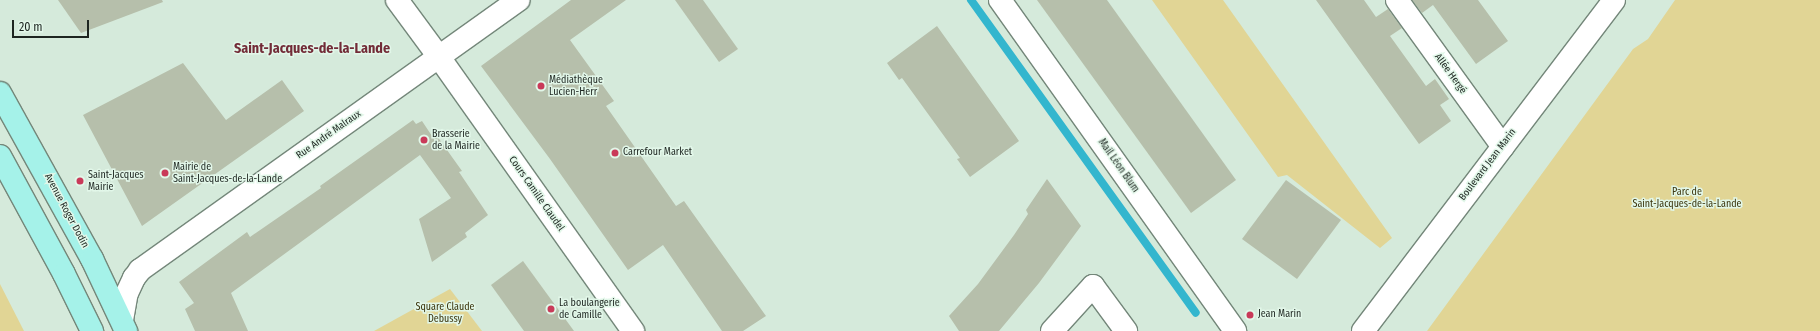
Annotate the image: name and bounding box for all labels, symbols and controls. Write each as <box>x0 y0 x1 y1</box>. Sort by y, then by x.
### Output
scale bar <box>14 12 91 38</box>
text: 20 m <box>19 20 43 34</box>
district label: Saint-Jacques-de-la-Lande <box>234 41 390 57</box>
street label: Allée Hergé <box>1431 52 1469 96</box>
place label: Médiathèque Lucien-Herr <box>549 74 603 98</box>
marker: Médiathèque Lucien-Herr <box>536 81 546 91</box>
street label: Rue André Malraux <box>294 108 364 162</box>
street label: Boulevard Jean Marin <box>1457 127 1519 203</box>
place label: Brasserie de la Mairie <box>432 128 480 152</box>
marker: Brasserie de la Mairie <box>419 135 429 145</box>
street label: Mail Léon Blum <box>1095 137 1141 195</box>
place label: Carrefour Market <box>623 147 692 159</box>
marker: Carrefour Market <box>610 148 620 158</box>
street label: Cours Camille Claudel <box>506 154 566 234</box>
place label: Mairie de Saint-Jacques-de-la-Lande <box>173 161 282 184</box>
marker: Mairie de Saint-Jacques-de-la-Lande <box>160 168 170 178</box>
place label: Saint-Jacques Mairie <box>88 169 144 192</box>
street label: Avenue Roger Dodin <box>41 172 91 250</box>
marker: Saint-Jacques Mairie <box>75 176 85 186</box>
park label: Parc de Saint-Jacques-de-la-Lande <box>1632 186 1742 210</box>
place label: La boulangerie de Camille <box>559 297 620 320</box>
park label: Square Claude Debussy <box>416 301 474 324</box>
marker: La boulangerie de Camille <box>546 304 556 314</box>
place label: Jean Marin <box>1258 309 1301 321</box>
marker: Jean Marin <box>1245 310 1255 320</box>

